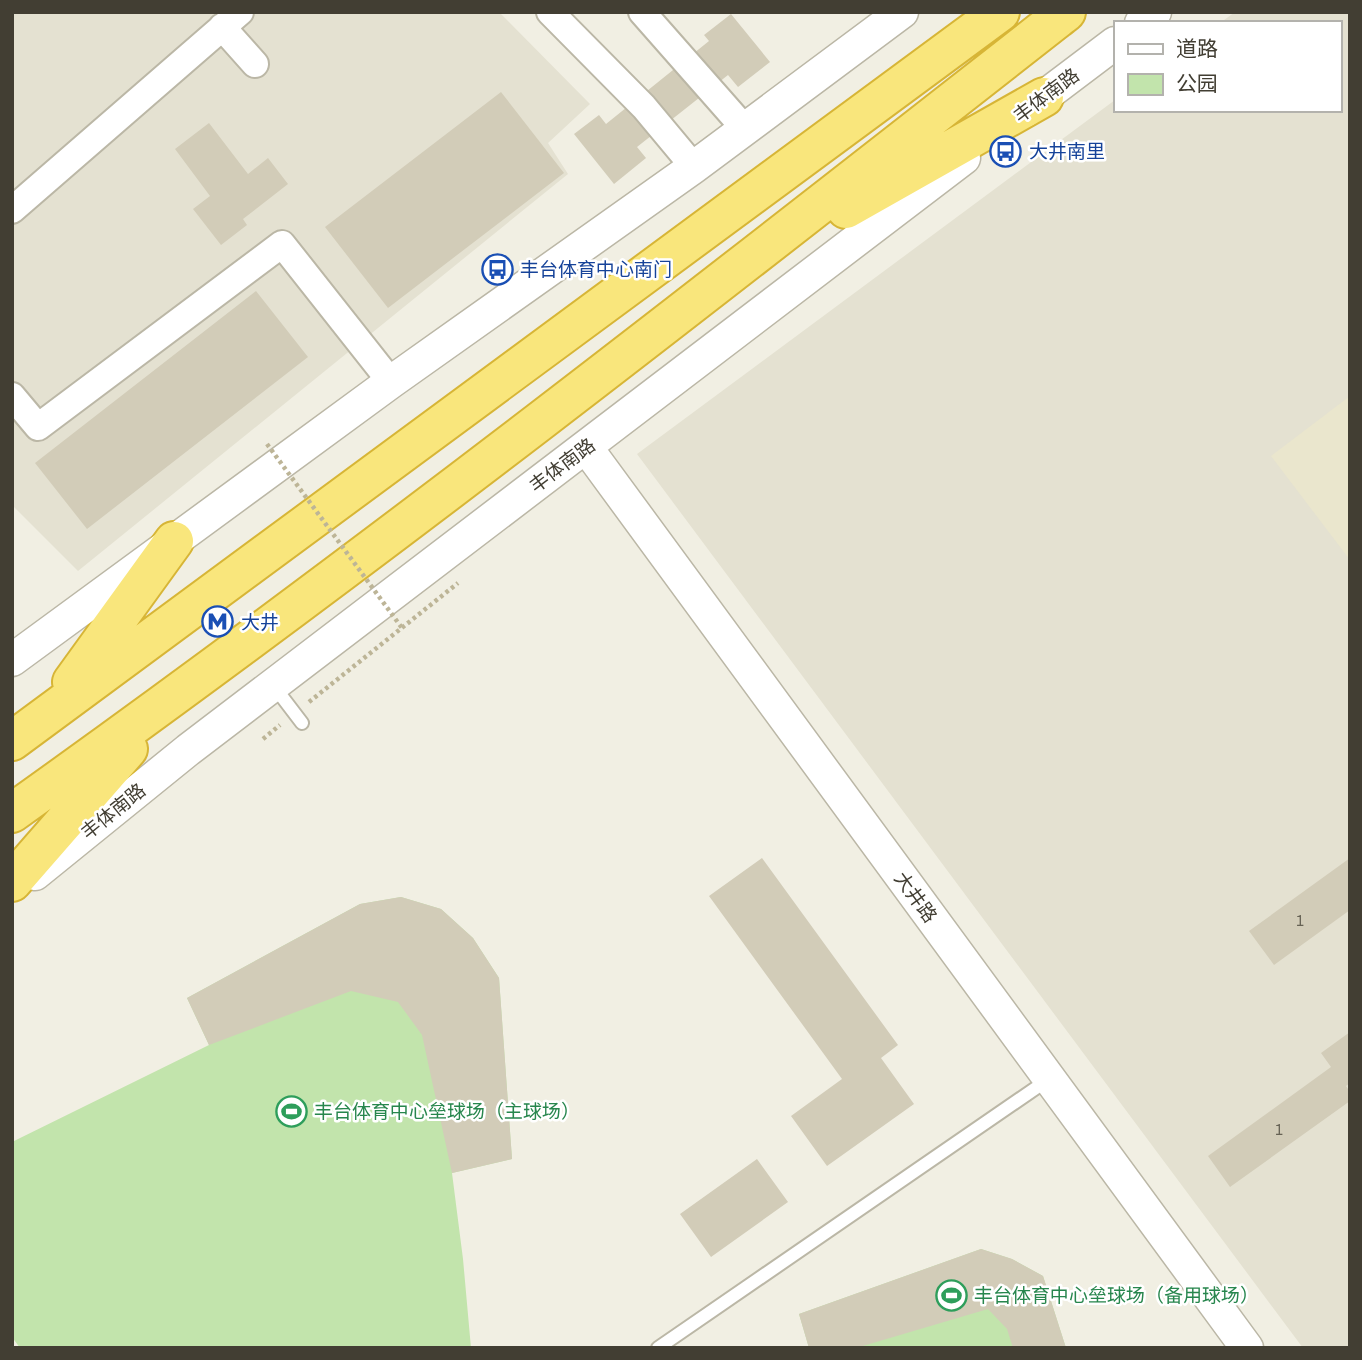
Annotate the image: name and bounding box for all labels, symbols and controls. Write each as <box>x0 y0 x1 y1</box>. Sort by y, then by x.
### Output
legend <box>1114 21 1341 112</box>
text: 道路 <box>1176 34 1218 63</box>
street label: 丰体南路 <box>1008 62 1084 128</box>
text: 公园 <box>1176 69 1218 98</box>
bus stop icon: 大井南里 <box>989 134 1023 168</box>
place label: 大井南里 <box>1029 138 1105 164</box>
bus stop icon: 丰台体育中心南门 <box>480 252 514 286</box>
place label: 丰台体育中心南门 <box>520 256 672 282</box>
street label: 丰体南路 <box>524 432 600 498</box>
metro station icon: 大井 <box>201 605 235 639</box>
place label: 大井 <box>241 609 279 635</box>
street label: 丰体南路 <box>75 777 151 845</box>
street label: 大井路 <box>889 866 943 928</box>
house number: 1 <box>1296 909 1304 931</box>
sports icon: 丰台体育中心垒球场（主球场） <box>274 1094 308 1128</box>
place label: 丰台体育中心垒球场（主球场） <box>314 1098 580 1124</box>
house number: 1 <box>1275 1118 1283 1140</box>
sports icon: 丰台体育中心垒球场（备用球场） <box>934 1278 968 1312</box>
place label: 丰台体育中心垒球场（备用球场） <box>974 1282 1259 1308</box>

